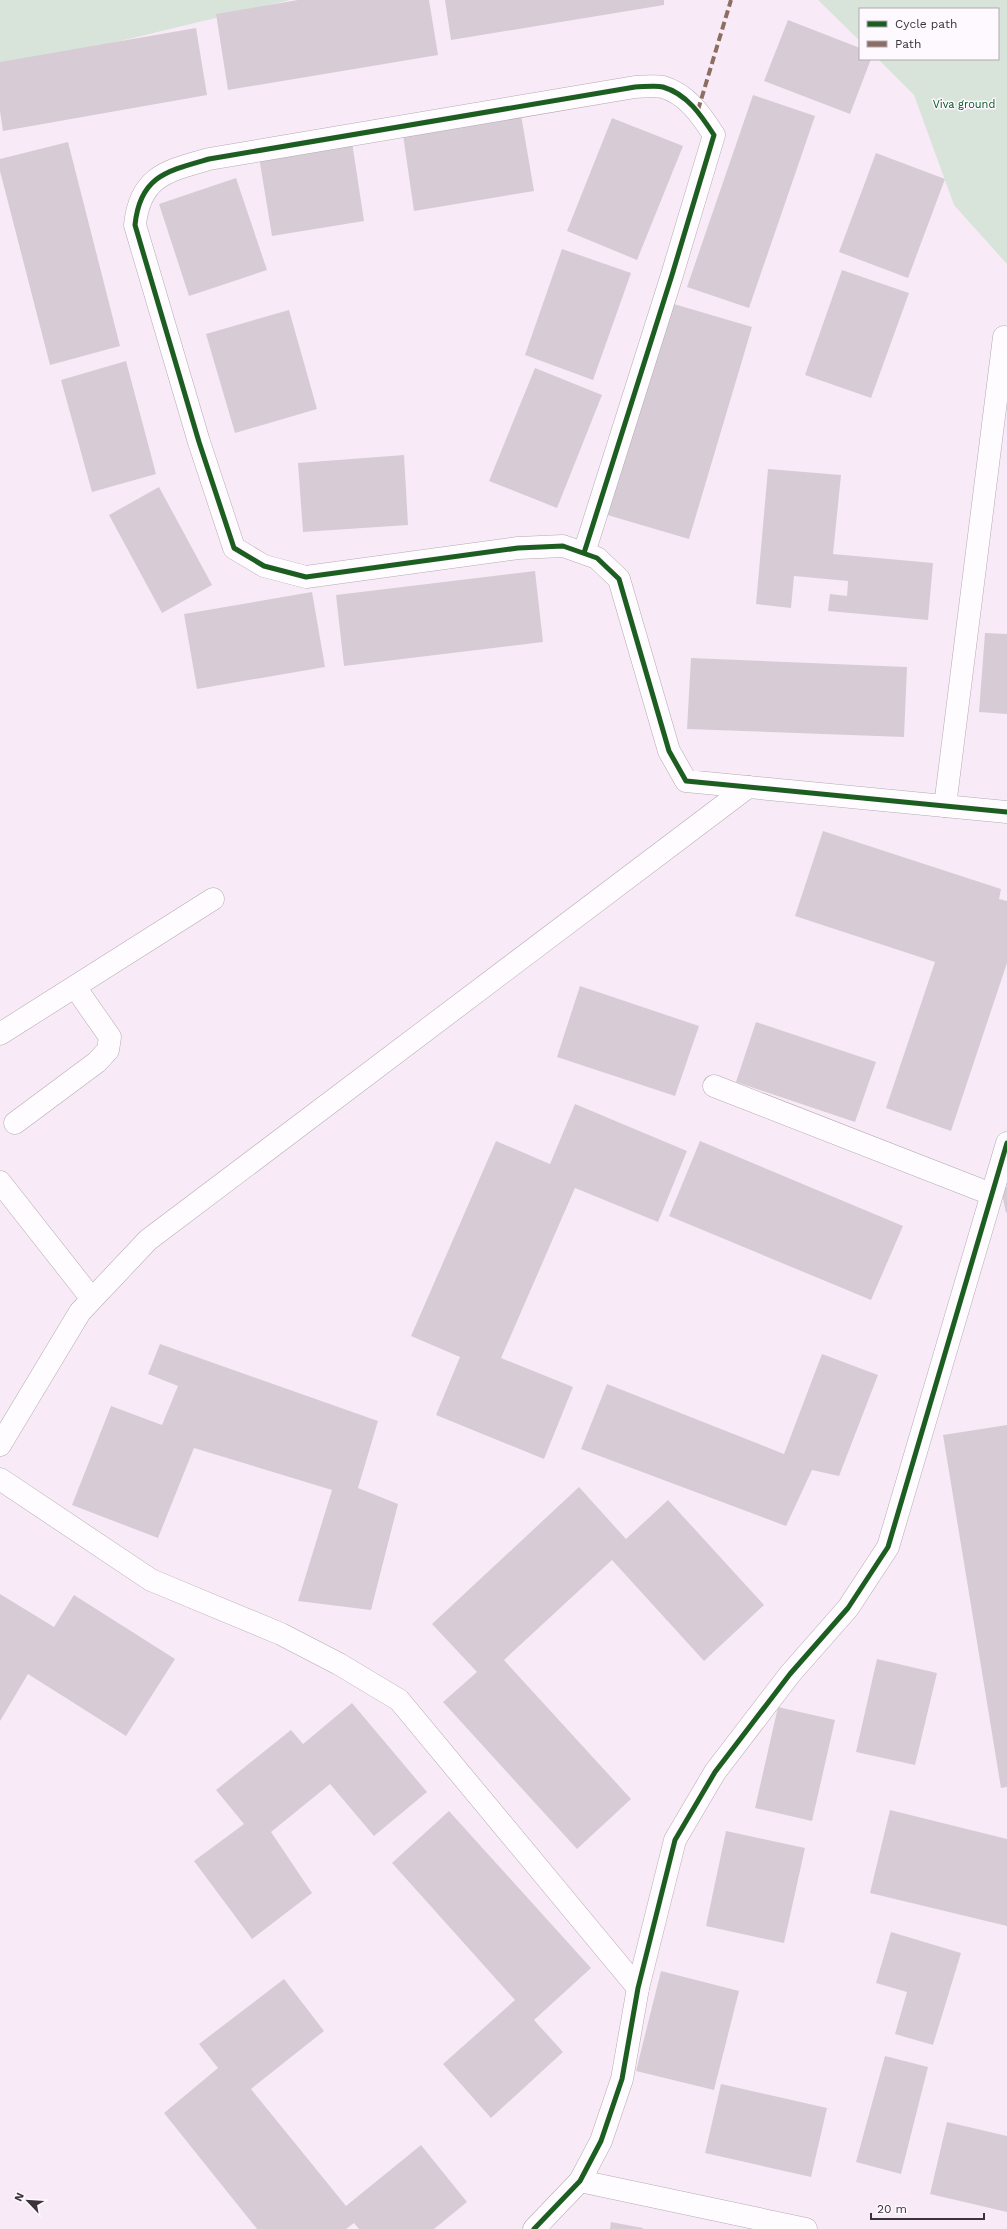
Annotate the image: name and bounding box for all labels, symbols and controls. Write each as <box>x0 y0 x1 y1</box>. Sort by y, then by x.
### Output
legend <box>859 8 999 60</box>
text: Cycle path <box>895 17 957 31</box>
text: Path <box>895 37 921 51</box>
park label: Viva ground <box>933 98 995 111</box>
north arrow <box>8 2181 48 2221</box>
text: N <box>12 2191 27 2203</box>
scale bar <box>871 2195 984 2221</box>
text: 20 m <box>877 2202 907 2216</box>

